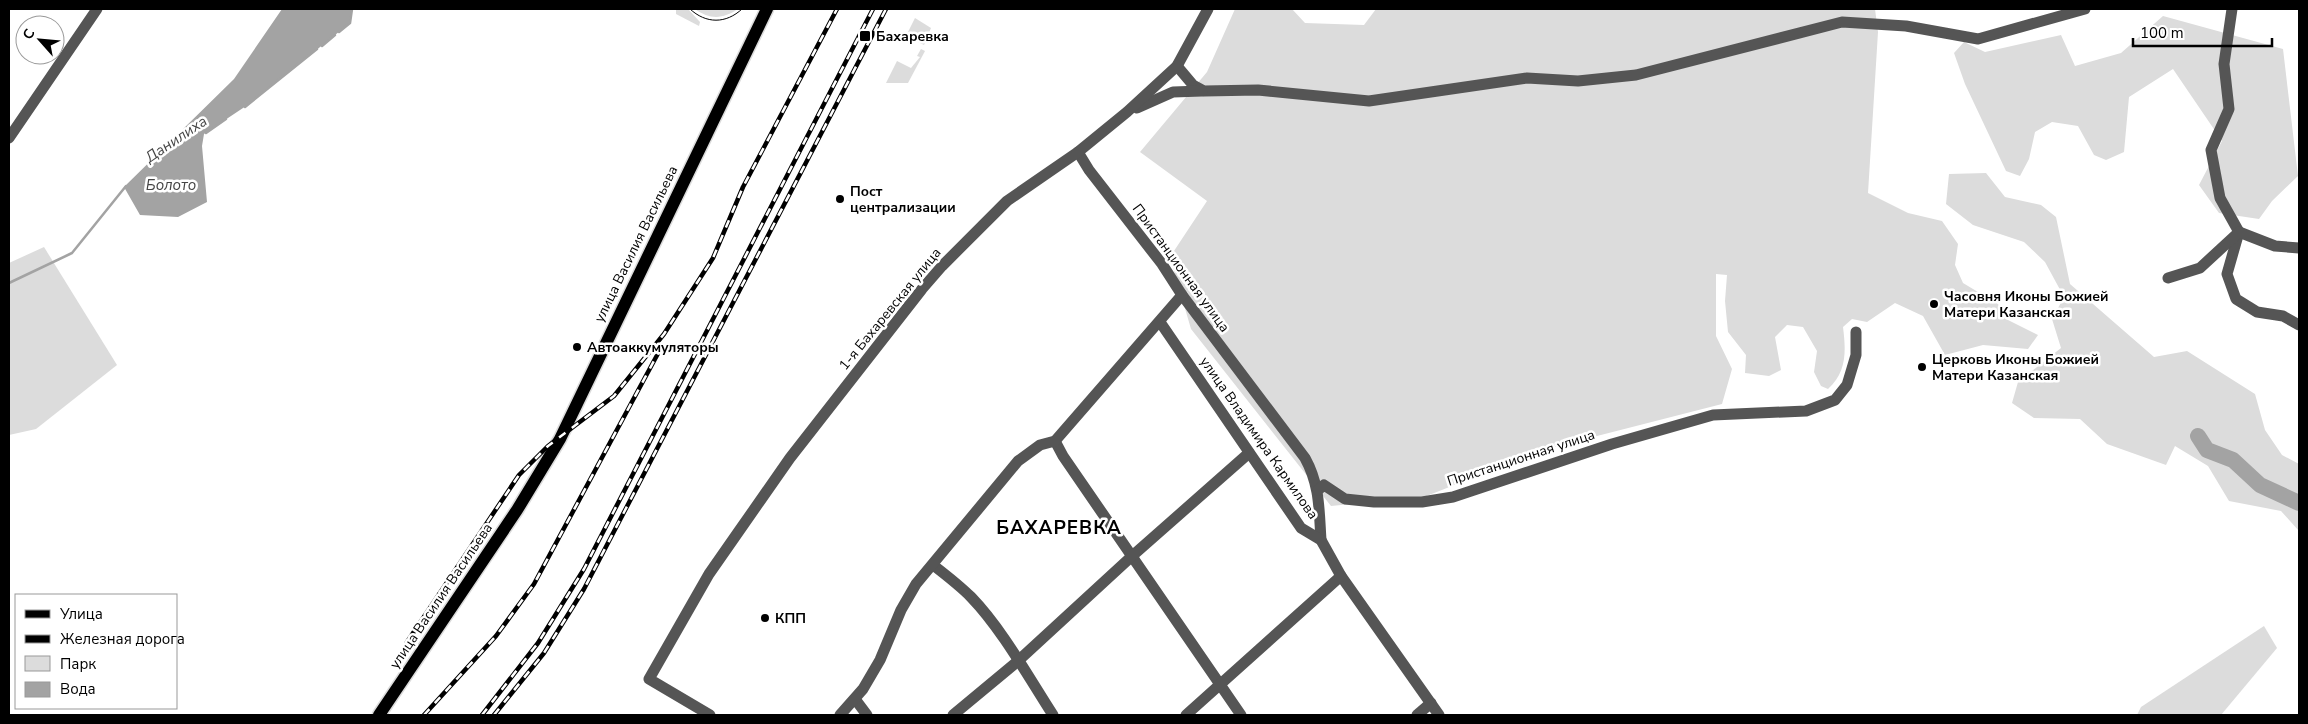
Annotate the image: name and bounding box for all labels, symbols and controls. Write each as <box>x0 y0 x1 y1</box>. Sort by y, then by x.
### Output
north arrow <box>15 15 65 65</box>
scale bar <box>2133 15 2272 47</box>
text: 100 m <box>2140 23 2184 43</box>
text: С <box>18 25 40 43</box>
place label: Бахаревка <box>876 27 949 46</box>
marker: Бахаревка <box>858 29 872 43</box>
water label: Данилиха <box>140 111 211 168</box>
street label: улица Василия Васильева <box>590 163 682 325</box>
water label: Болото <box>146 175 196 195</box>
place label: Пост централизации <box>850 182 956 217</box>
marker: Пост централизации <box>834 193 846 205</box>
street label: Пристанционная улица <box>1128 200 1234 336</box>
street label: 1-я Бахаревская улица <box>835 244 945 374</box>
place label: Часовня Иконы Божией Матери Казанская <box>1944 287 2108 322</box>
marker: Часовня Иконы Божией Матери Казанская <box>1928 298 1940 310</box>
place label: Автоаккумуляторы <box>587 338 719 357</box>
marker: Автоаккумуляторы <box>571 341 583 353</box>
place label: Церковь Иконы Божией Матери Казанская <box>1932 350 2099 385</box>
street label: улица Владимира Кармилова <box>1195 353 1323 523</box>
marker: Церковь Иконы Божией Матери Казанская <box>1916 361 1928 373</box>
street label: Пристанционная улица <box>1445 425 1597 491</box>
district label: БАХАРЕВКА <box>996 515 1122 541</box>
street label: улица Василия Васильева <box>385 519 497 673</box>
legend <box>15 594 178 709</box>
text: Улица <box>59 604 103 624</box>
place label: КПП <box>775 609 806 628</box>
marker: КПП <box>759 612 771 624</box>
text: Железная дорога <box>60 629 185 649</box>
text: Парк <box>60 654 96 674</box>
text: Вода <box>60 679 96 699</box>

